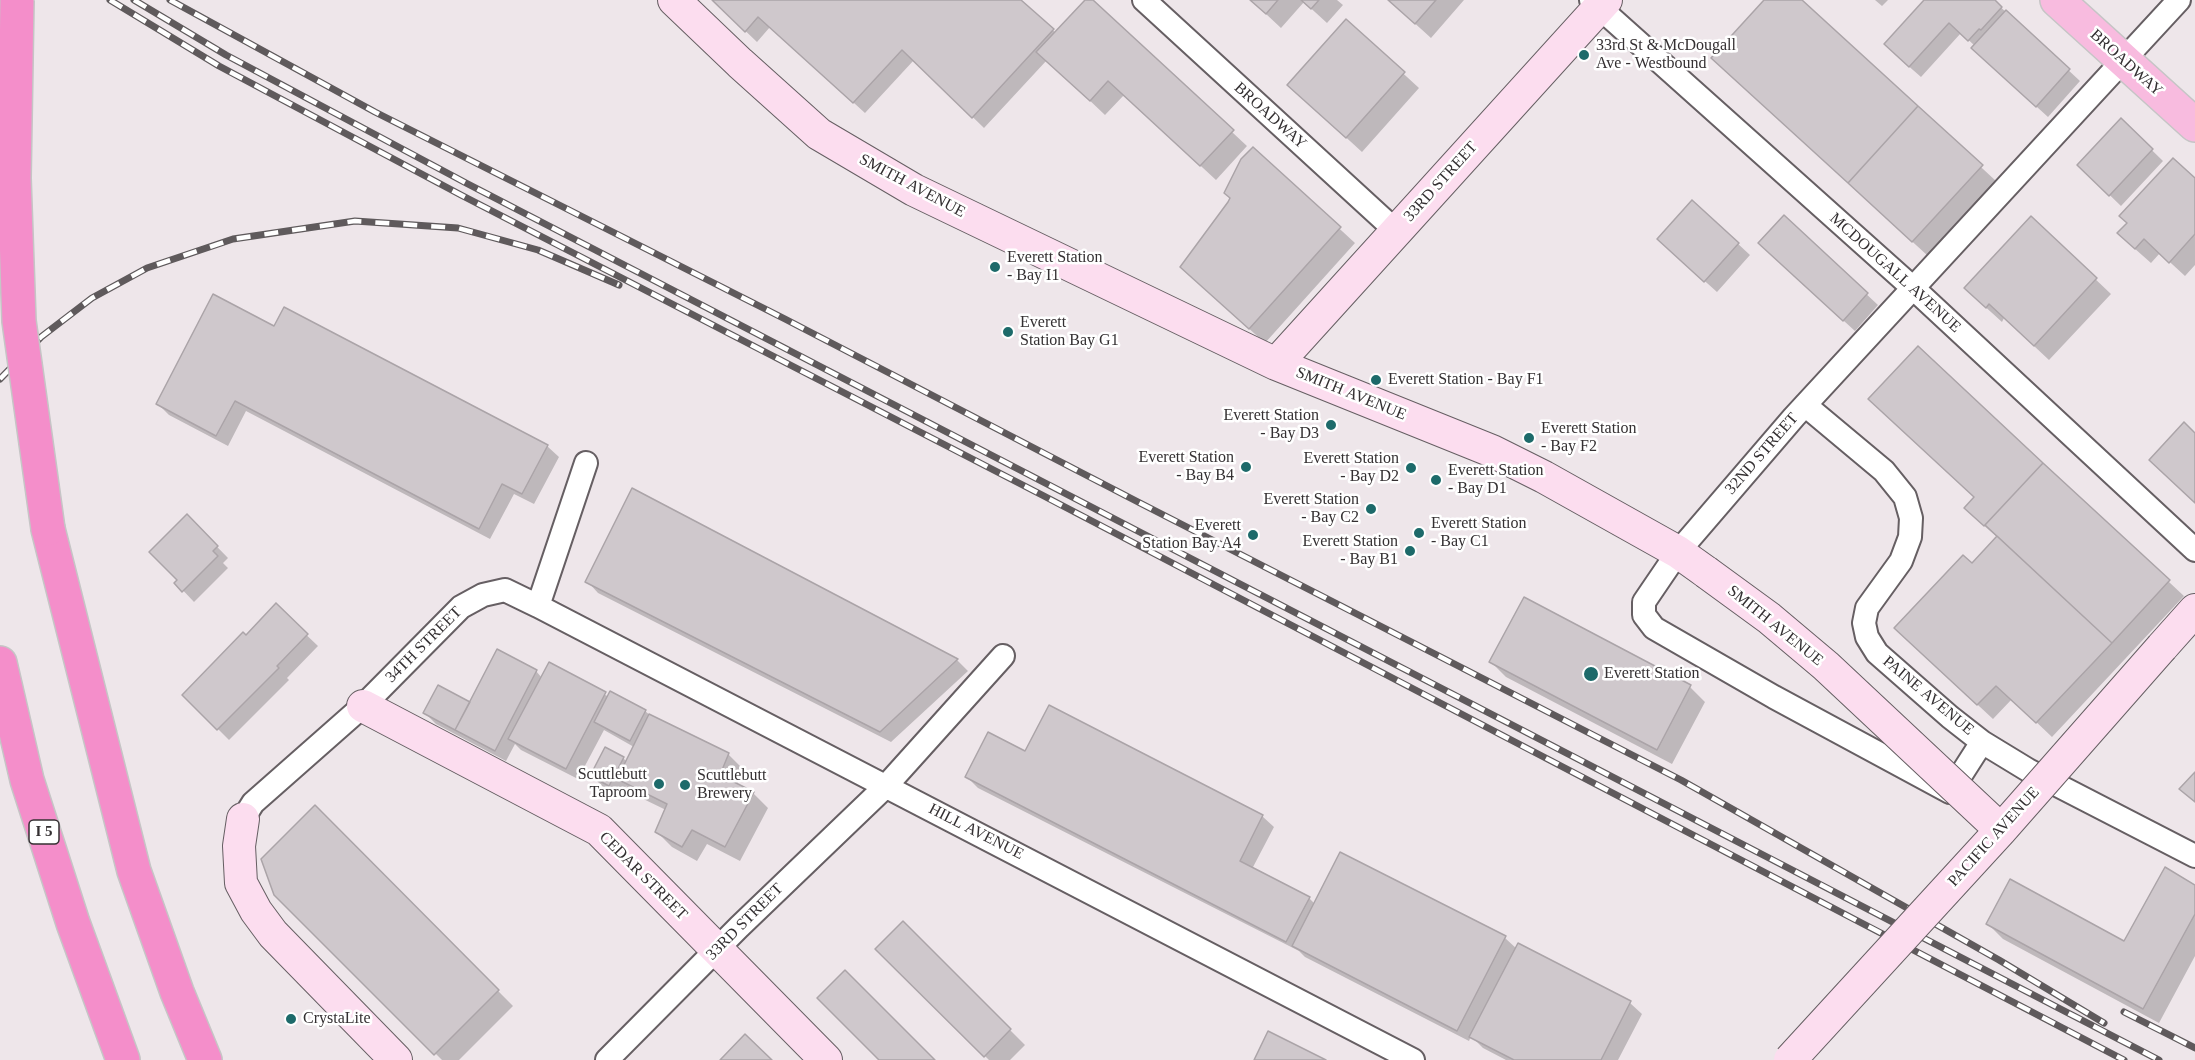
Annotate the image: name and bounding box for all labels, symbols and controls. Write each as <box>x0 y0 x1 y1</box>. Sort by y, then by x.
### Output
street label: BROADWAY <box>2086 25 2166 101</box>
place label: 33rd St & McDougall Ave - Westbound <box>1596 36 1736 74</box>
marker: 33rd St & McDougall Ave - Westbound <box>1577 48 1591 62</box>
street label: BROADWAY <box>1230 78 1310 154</box>
street label: 33RD STREET <box>1400 138 1482 226</box>
street label: SMITH AVENUE <box>856 150 968 222</box>
street label: MCDOUGALL AVENUE <box>1825 209 1965 337</box>
place label: Everett Station - Bay I1 <box>1007 248 1103 286</box>
marker: Everett Station - Bay I1 <box>988 260 1002 274</box>
place label: Everett Station Bay G1 <box>1020 313 1119 351</box>
marker: Everett Station Bay G1 <box>1001 325 1015 339</box>
street label: SMITH AVENUE <box>1293 363 1409 425</box>
place label: Everett Station - Bay F1 <box>1388 370 1544 390</box>
marker: Everett Station - Bay F1 <box>1369 373 1383 387</box>
place label: Everett Station - Bay D3 <box>1223 406 1319 444</box>
street label: 32ND STREET <box>1721 409 1803 499</box>
marker: Everett Station - Bay D3 <box>1324 418 1338 432</box>
place label: Everett Station - Bay F2 <box>1541 419 1637 457</box>
marker: Everett Station - Bay F2 <box>1522 431 1536 445</box>
place label: Everett Station - Bay B4 <box>1138 448 1234 486</box>
place label: Everett Station - Bay D2 <box>1303 449 1399 487</box>
marker: Everett Station - Bay B4 <box>1239 460 1253 474</box>
marker: Everett Station - Bay D2 <box>1404 461 1418 475</box>
place label: Everett Station - Bay D1 <box>1448 461 1544 499</box>
marker: Everett Station - Bay D1 <box>1429 473 1443 487</box>
place label: Everett Station - Bay C2 <box>1263 490 1359 528</box>
marker: Everett Station - Bay C2 <box>1364 502 1378 516</box>
place label: Everett Station - Bay C1 <box>1431 514 1527 552</box>
place label: Everett Station Bay A4 <box>1142 516 1241 554</box>
marker: Everett Station - Bay C1 <box>1412 526 1426 540</box>
marker: Everett Station Bay A4 <box>1246 528 1260 542</box>
place label: Everett Station - Bay B1 <box>1302 532 1398 570</box>
marker: Everett Station - Bay B1 <box>1403 544 1417 558</box>
street label: SMITH AVENUE <box>1723 582 1827 670</box>
street label: 34TH STREET <box>382 603 466 687</box>
street label: PAINE AVENUE <box>1878 652 1978 740</box>
place label: Everett Station <box>1604 664 1700 684</box>
marker: Everett Station <box>1582 665 1600 683</box>
place label: Scuttlebutt Taproom <box>578 765 647 803</box>
place label: Scuttlebutt Brewery <box>697 766 766 804</box>
marker: Scuttlebutt Taproom <box>652 777 666 791</box>
marker: Scuttlebutt Brewery <box>678 778 692 792</box>
street label: PACIFIC AVENUE <box>1944 783 2044 891</box>
street label: HILL AVENUE <box>925 800 1027 864</box>
road number: I 5 <box>29 820 59 844</box>
street label: CEDAR STREET <box>595 828 691 924</box>
street label: 33RD STREET <box>703 880 787 964</box>
place label: CrystaLite <box>303 1009 371 1029</box>
marker: CrystaLite <box>284 1012 298 1026</box>

